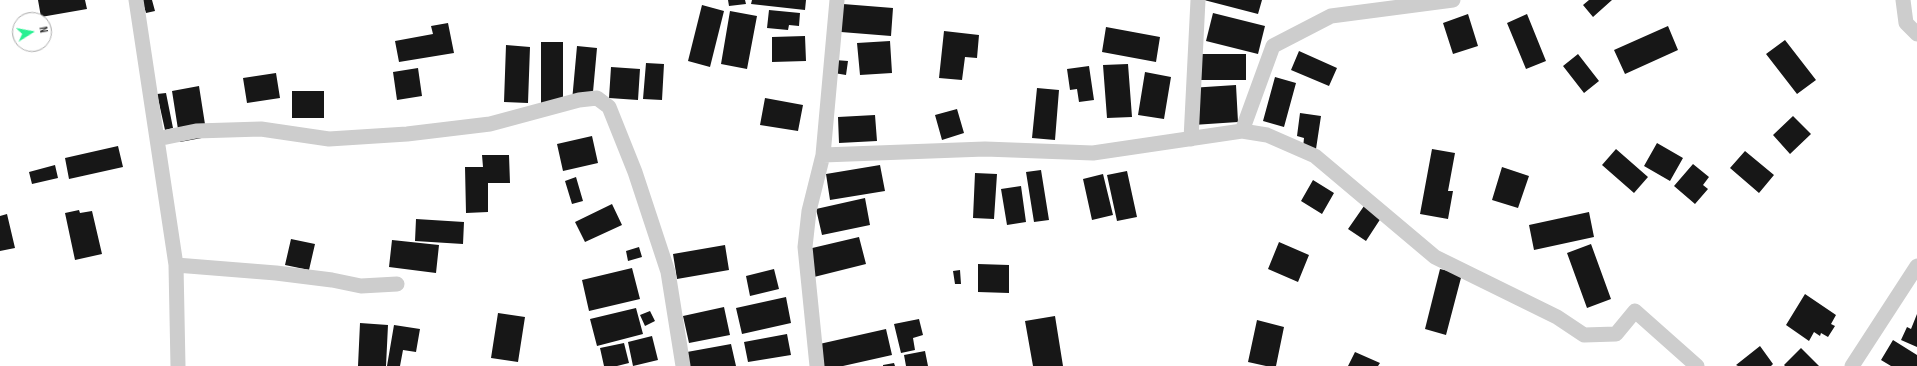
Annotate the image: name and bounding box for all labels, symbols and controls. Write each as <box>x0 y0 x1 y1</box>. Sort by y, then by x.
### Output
north arrow <box>12 12 52 52</box>
text: N <box>36 26 50 34</box>

